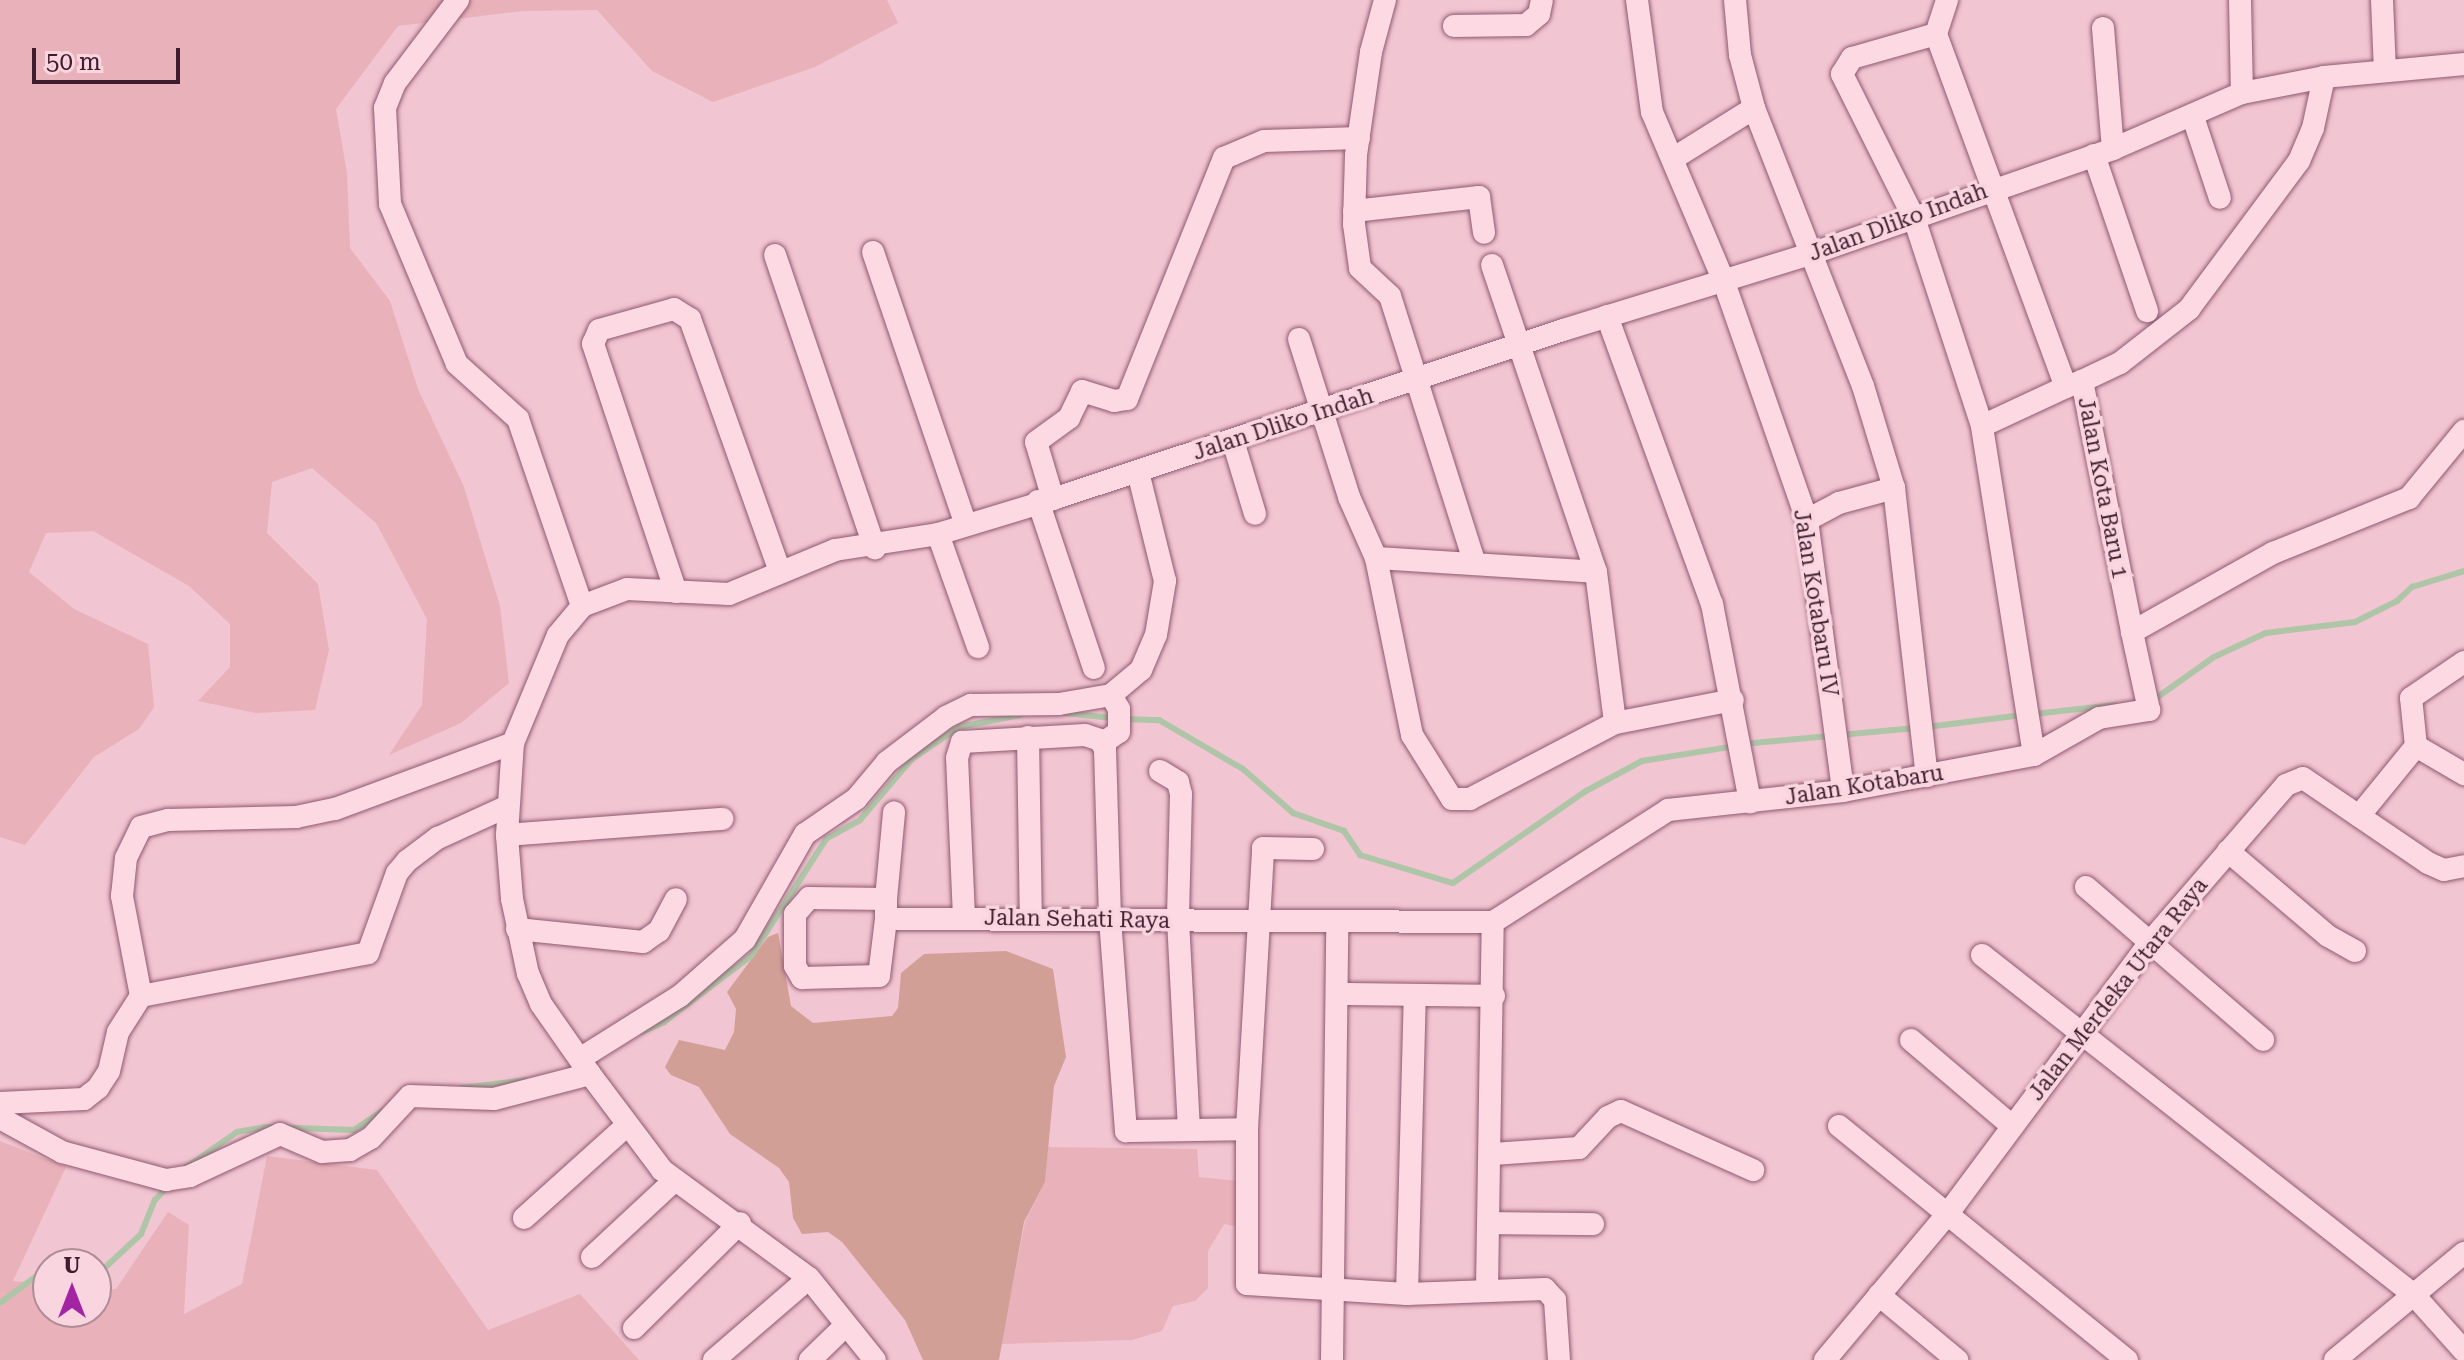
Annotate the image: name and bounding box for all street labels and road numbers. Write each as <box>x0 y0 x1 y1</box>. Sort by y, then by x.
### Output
street label: Jalan Dliko Indah <box>1805 177 1991 267</box>
street label: Jalan Dliko Indah <box>1189 382 1377 466</box>
street label: Jalan Kota Baru 1 <box>2072 395 2134 581</box>
street label: Jalan Kotabaru IV <box>1788 507 1844 699</box>
street label: Jalan Kotabaru <box>1783 759 1945 811</box>
street label: Jalan Merdeka Utara Raya <box>2023 872 2213 1106</box>
street label: Jalan Sehati Raya <box>984 904 1170 934</box>

